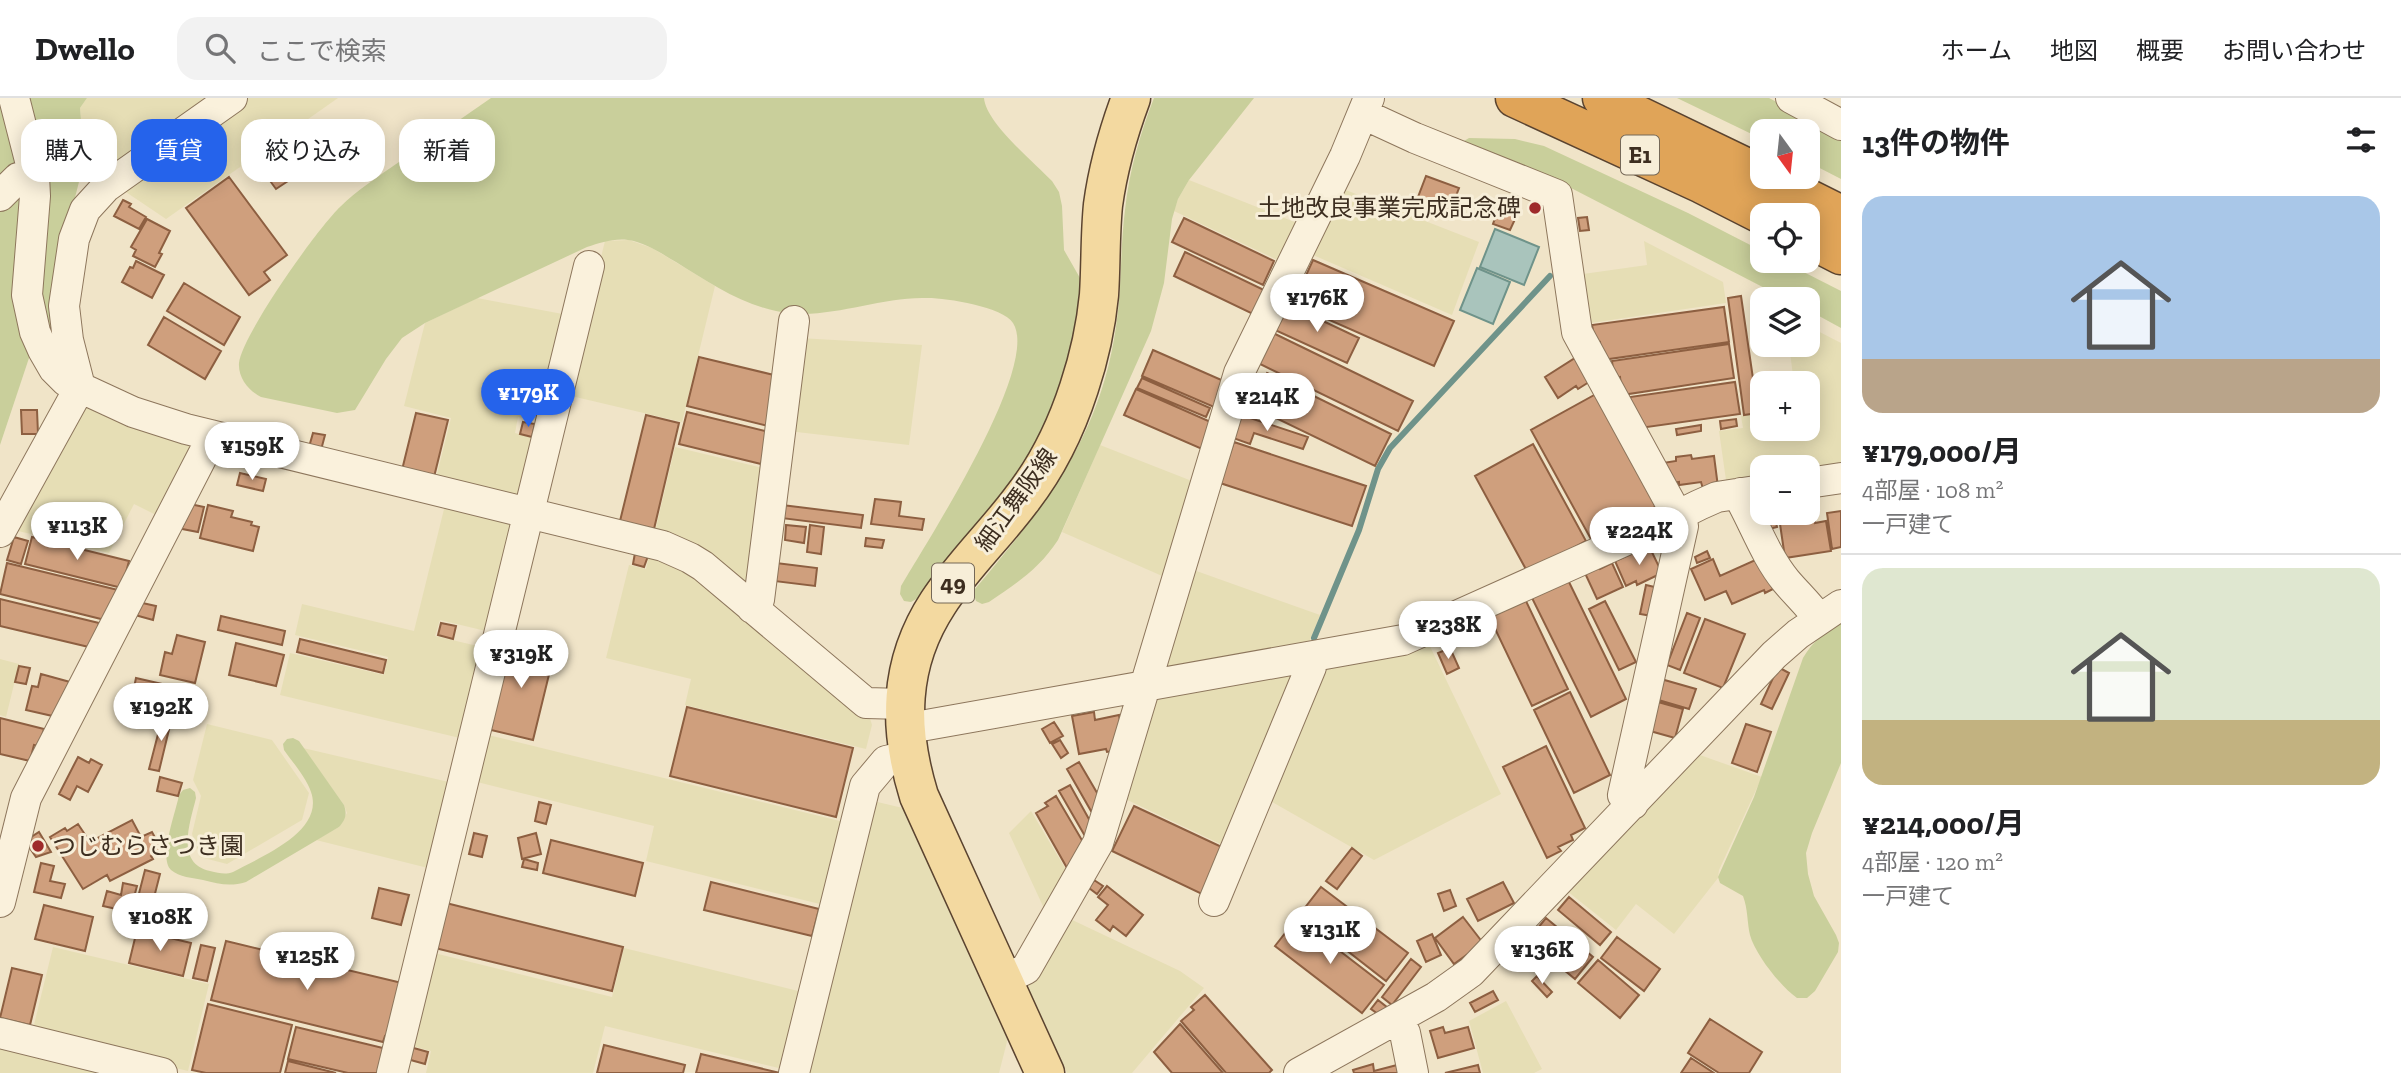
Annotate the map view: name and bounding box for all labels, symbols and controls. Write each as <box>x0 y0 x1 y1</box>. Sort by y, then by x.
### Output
search box <box>177 17 667 80</box>
text: Dwello <box>35 29 135 68</box>
icon: search <box>201 29 239 67</box>
text: ここで検索 <box>257 35 387 67</box>
text: ホーム <box>1941 36 2012 65</box>
text: 地図 <box>2050 36 2098 65</box>
text: 概要 <box>2136 36 2184 65</box>
text: お問い合わせ <box>2222 36 2366 65</box>
chip: 購入 <box>21 119 117 182</box>
chip: 賃貸 <box>131 119 227 182</box>
chip: 絞り込み <box>241 119 385 182</box>
chip: 新着 <box>399 119 495 182</box>
north arrow <box>1750 119 1820 189</box>
map controls <box>1750 119 1820 525</box>
icon: filters <box>2342 121 2380 159</box>
text: 13件の物件 <box>1862 125 2010 161</box>
road number: E1 <box>1621 136 1659 174</box>
place label: 土地改良事業完成記念碑 <box>1257 193 1521 222</box>
marker: 土地改良事業完成記念碑 <box>1527 200 1543 216</box>
button: locate <box>1750 203 1820 273</box>
icon: home <box>2058 242 2184 368</box>
pin: ¥176K <box>1268 274 1366 334</box>
text: ¥176K <box>1286 283 1348 311</box>
button: layers <box>1750 287 1820 357</box>
pin: ¥179K <box>479 370 577 429</box>
button: + <box>1750 371 1820 441</box>
pin: ¥214K <box>1218 374 1316 433</box>
text: ¥179K <box>497 378 559 406</box>
text: ¥214K <box>1235 382 1299 410</box>
pin: ¥159K <box>203 422 301 482</box>
text: ¥159K <box>221 431 283 459</box>
text: ¥179,000/月 <box>1862 434 2022 470</box>
street label: 細江舞阪線 <box>969 443 1063 557</box>
button: − <box>1750 455 1820 525</box>
text: 4部屋 · 108 m² <box>1862 476 2003 504</box>
pin: ¥113K <box>28 503 126 562</box>
pin: ¥224K <box>1590 508 1688 567</box>
text: 一戸建て <box>1862 510 1954 538</box>
text: ¥113K <box>47 511 107 539</box>
text: ¥224K <box>1606 516 1673 544</box>
road number: 49 <box>932 564 974 603</box>
pin: ¥238K <box>1399 602 1497 661</box>
text: ¥238K <box>1415 610 1481 638</box>
icon: home <box>2058 614 2184 740</box>
pin: ¥319K <box>472 630 570 690</box>
text: ¥319K <box>489 639 553 667</box>
pin: ¥192K <box>112 684 210 743</box>
text: ¥192K <box>129 692 193 720</box>
text: ¥214,000/月 <box>1862 806 2025 842</box>
place label: つじむらさつき園 <box>52 831 244 860</box>
marker: つじむらさつき園 <box>30 838 46 854</box>
text: 4部屋 · 120 m² <box>1862 848 2003 876</box>
text: 一戸建て <box>1862 882 1954 910</box>
pin: ¥108K <box>111 894 209 953</box>
text: ¥108K <box>128 902 192 930</box>
pin: ¥131K <box>1281 906 1379 966</box>
text: ¥131K <box>1300 915 1360 943</box>
pin: ¥136K <box>1493 926 1591 986</box>
pin: ¥125K <box>258 932 356 992</box>
text: ¥136K <box>1510 935 1574 963</box>
text: ¥125K <box>276 941 338 969</box>

